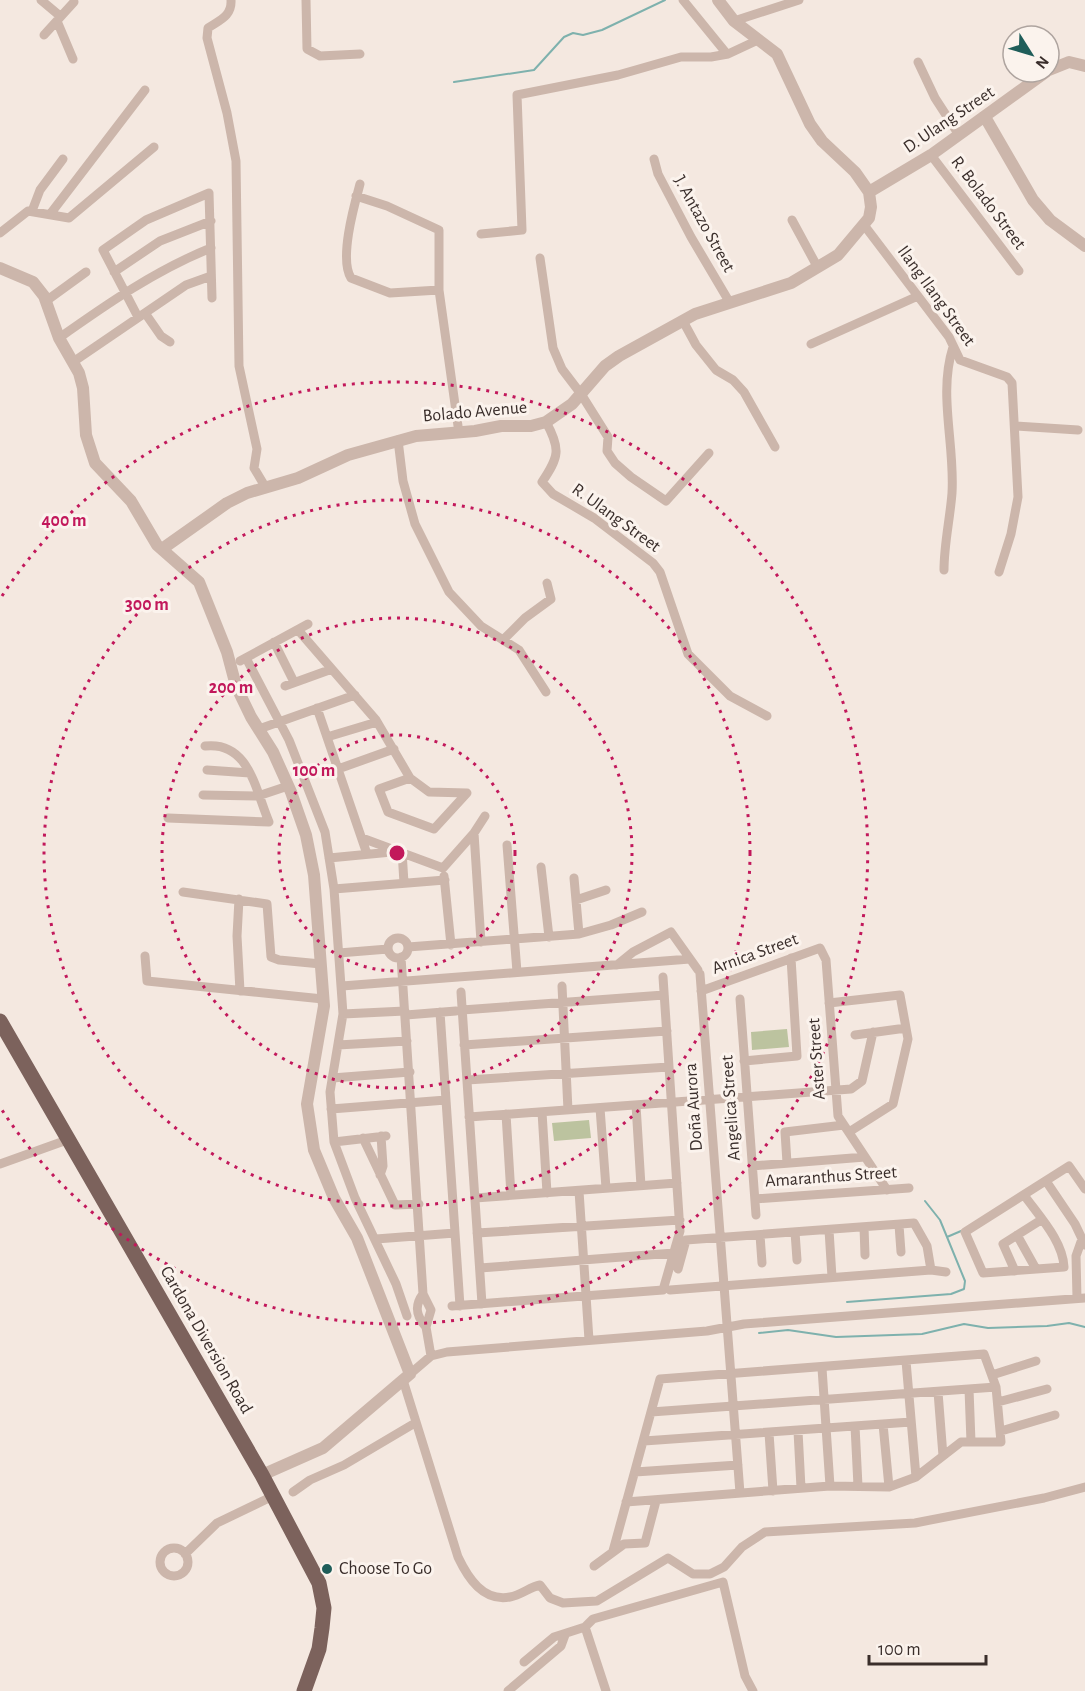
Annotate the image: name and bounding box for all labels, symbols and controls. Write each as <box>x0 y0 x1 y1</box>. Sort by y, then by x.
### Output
north arrow <box>1001 24 1061 84</box>
text: N <box>1032 53 1052 72</box>
street label: D. Ulang Street <box>900 83 998 157</box>
street label: R. Bolado Street <box>947 153 1029 253</box>
street label: J. Antazo Street <box>670 173 738 275</box>
street label: Ilang Ilang Street <box>894 243 978 350</box>
street label: Bolado Avenue <box>422 398 528 426</box>
street label: R. Ulang Street <box>569 480 664 556</box>
text: 400 m <box>41 512 87 530</box>
text: 300 m <box>125 596 169 614</box>
text: 200 m <box>209 679 253 697</box>
text: 100 m <box>293 762 335 780</box>
centre of rings <box>387 843 407 863</box>
street label: Arnica Street <box>710 930 801 978</box>
street label: Aster Street <box>805 1017 829 1101</box>
street label: Angelica Street <box>718 1054 744 1161</box>
street label: Doña Aurora <box>682 1062 706 1152</box>
street label: Amaranthus Street <box>764 1163 898 1191</box>
street label: Cardona Diversion Road <box>156 1263 256 1417</box>
place label: Choose To Go <box>339 1560 432 1578</box>
marker: Choose To Go <box>320 1562 334 1576</box>
scale bar <box>869 1628 986 1666</box>
text: 100 m <box>878 1641 921 1659</box>

